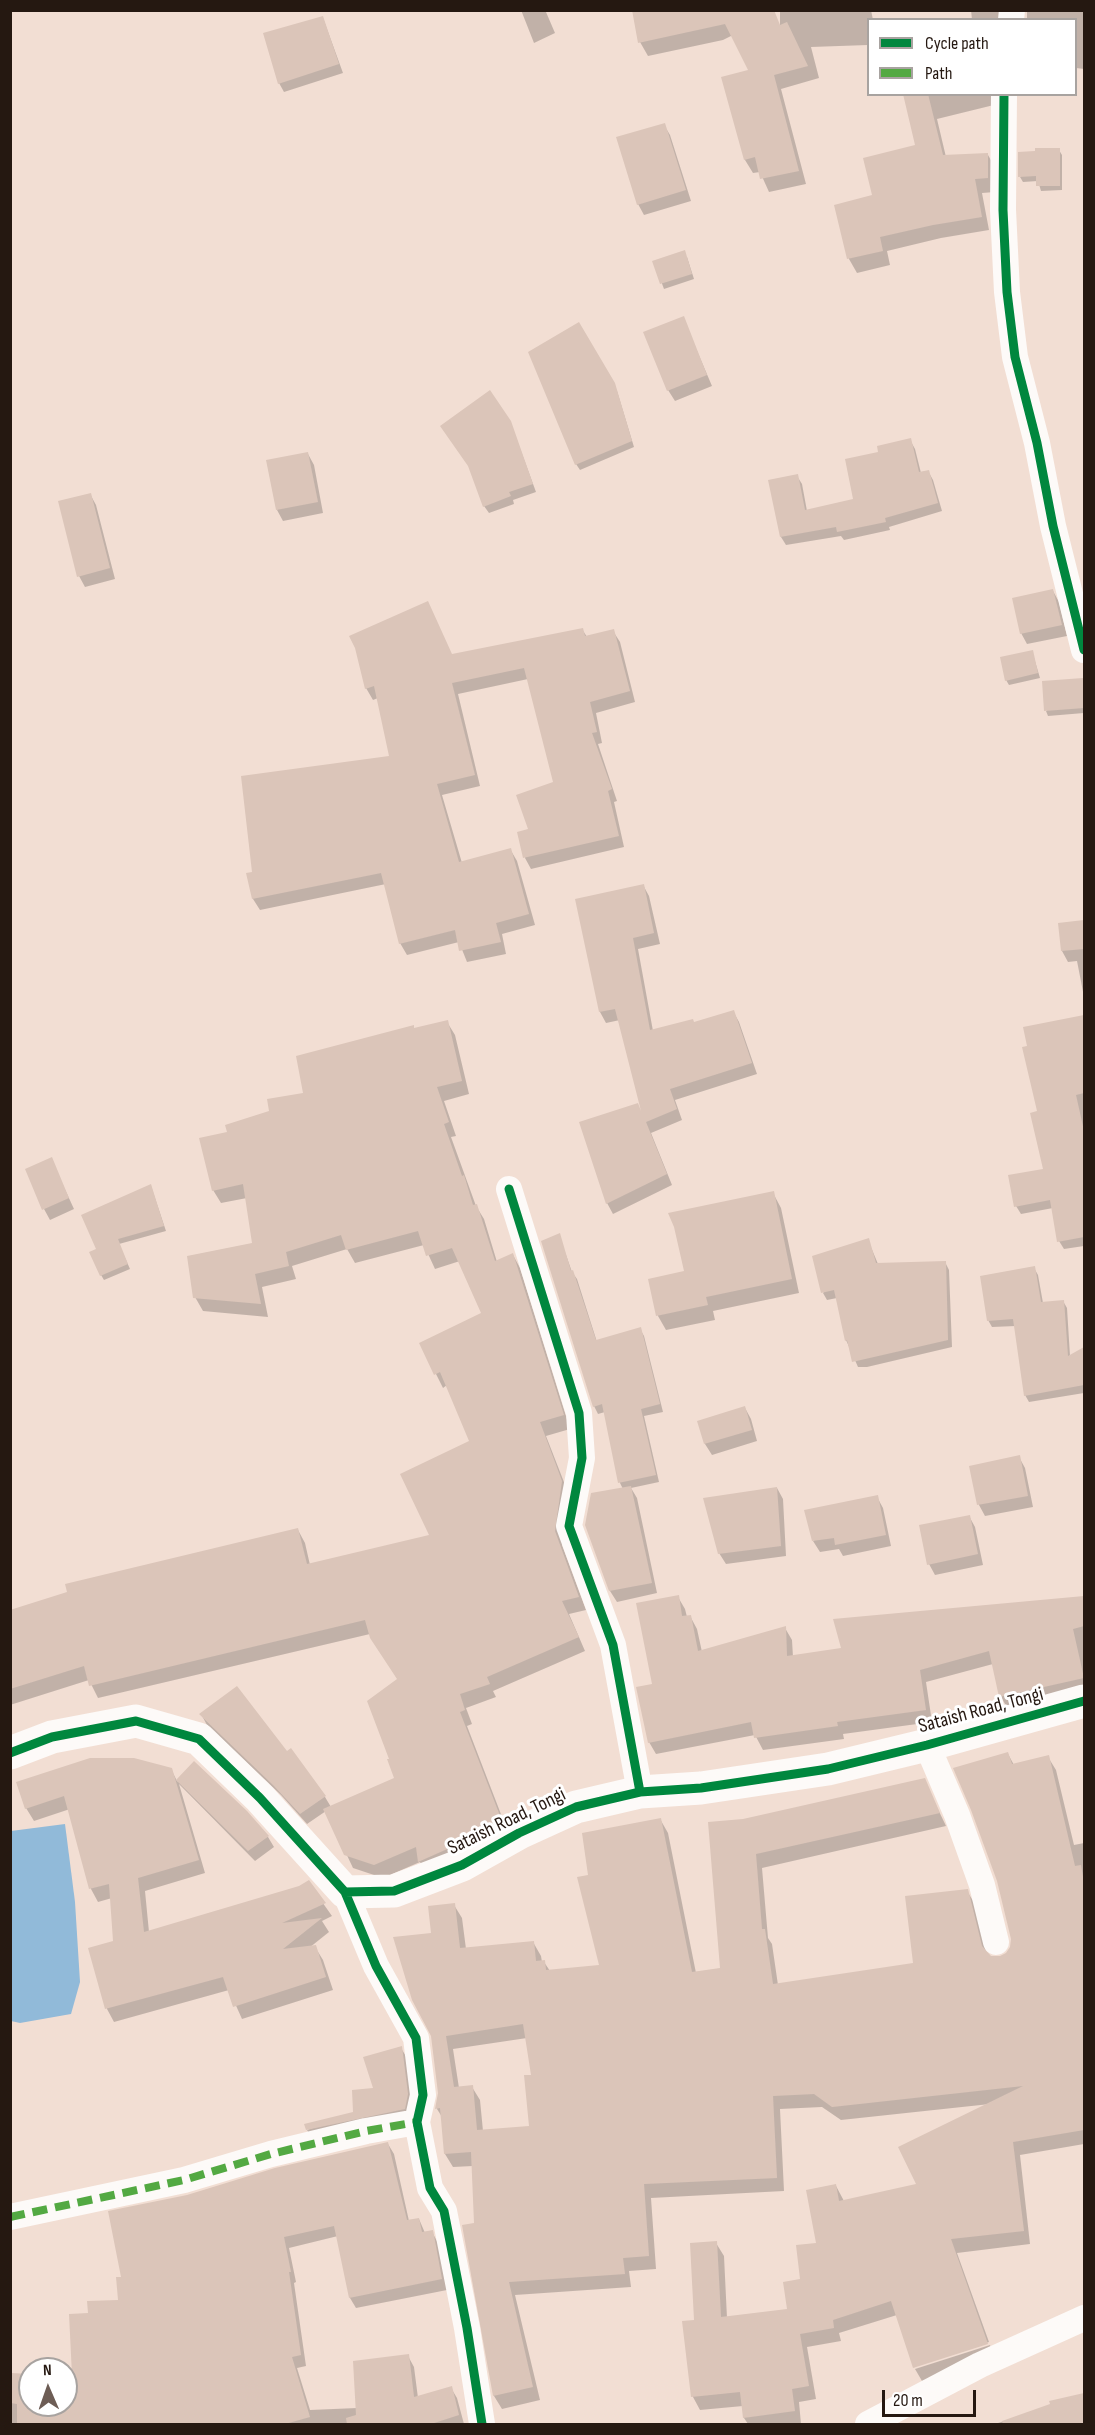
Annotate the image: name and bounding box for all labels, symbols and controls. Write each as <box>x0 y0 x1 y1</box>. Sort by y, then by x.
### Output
legend <box>867 18 1077 96</box>
text: Cycle path <box>925 33 989 54</box>
text: Path <box>925 63 953 84</box>
street label: Sataish Road, Tongi <box>916 1683 1046 1739</box>
street label: Sataish Road, Tongi <box>444 1783 570 1861</box>
north arrow <box>18 2357 78 2417</box>
text: N <box>43 2361 52 2380</box>
scale bar <box>885 2378 980 2416</box>
text: 20 m <box>893 2390 923 2411</box>

